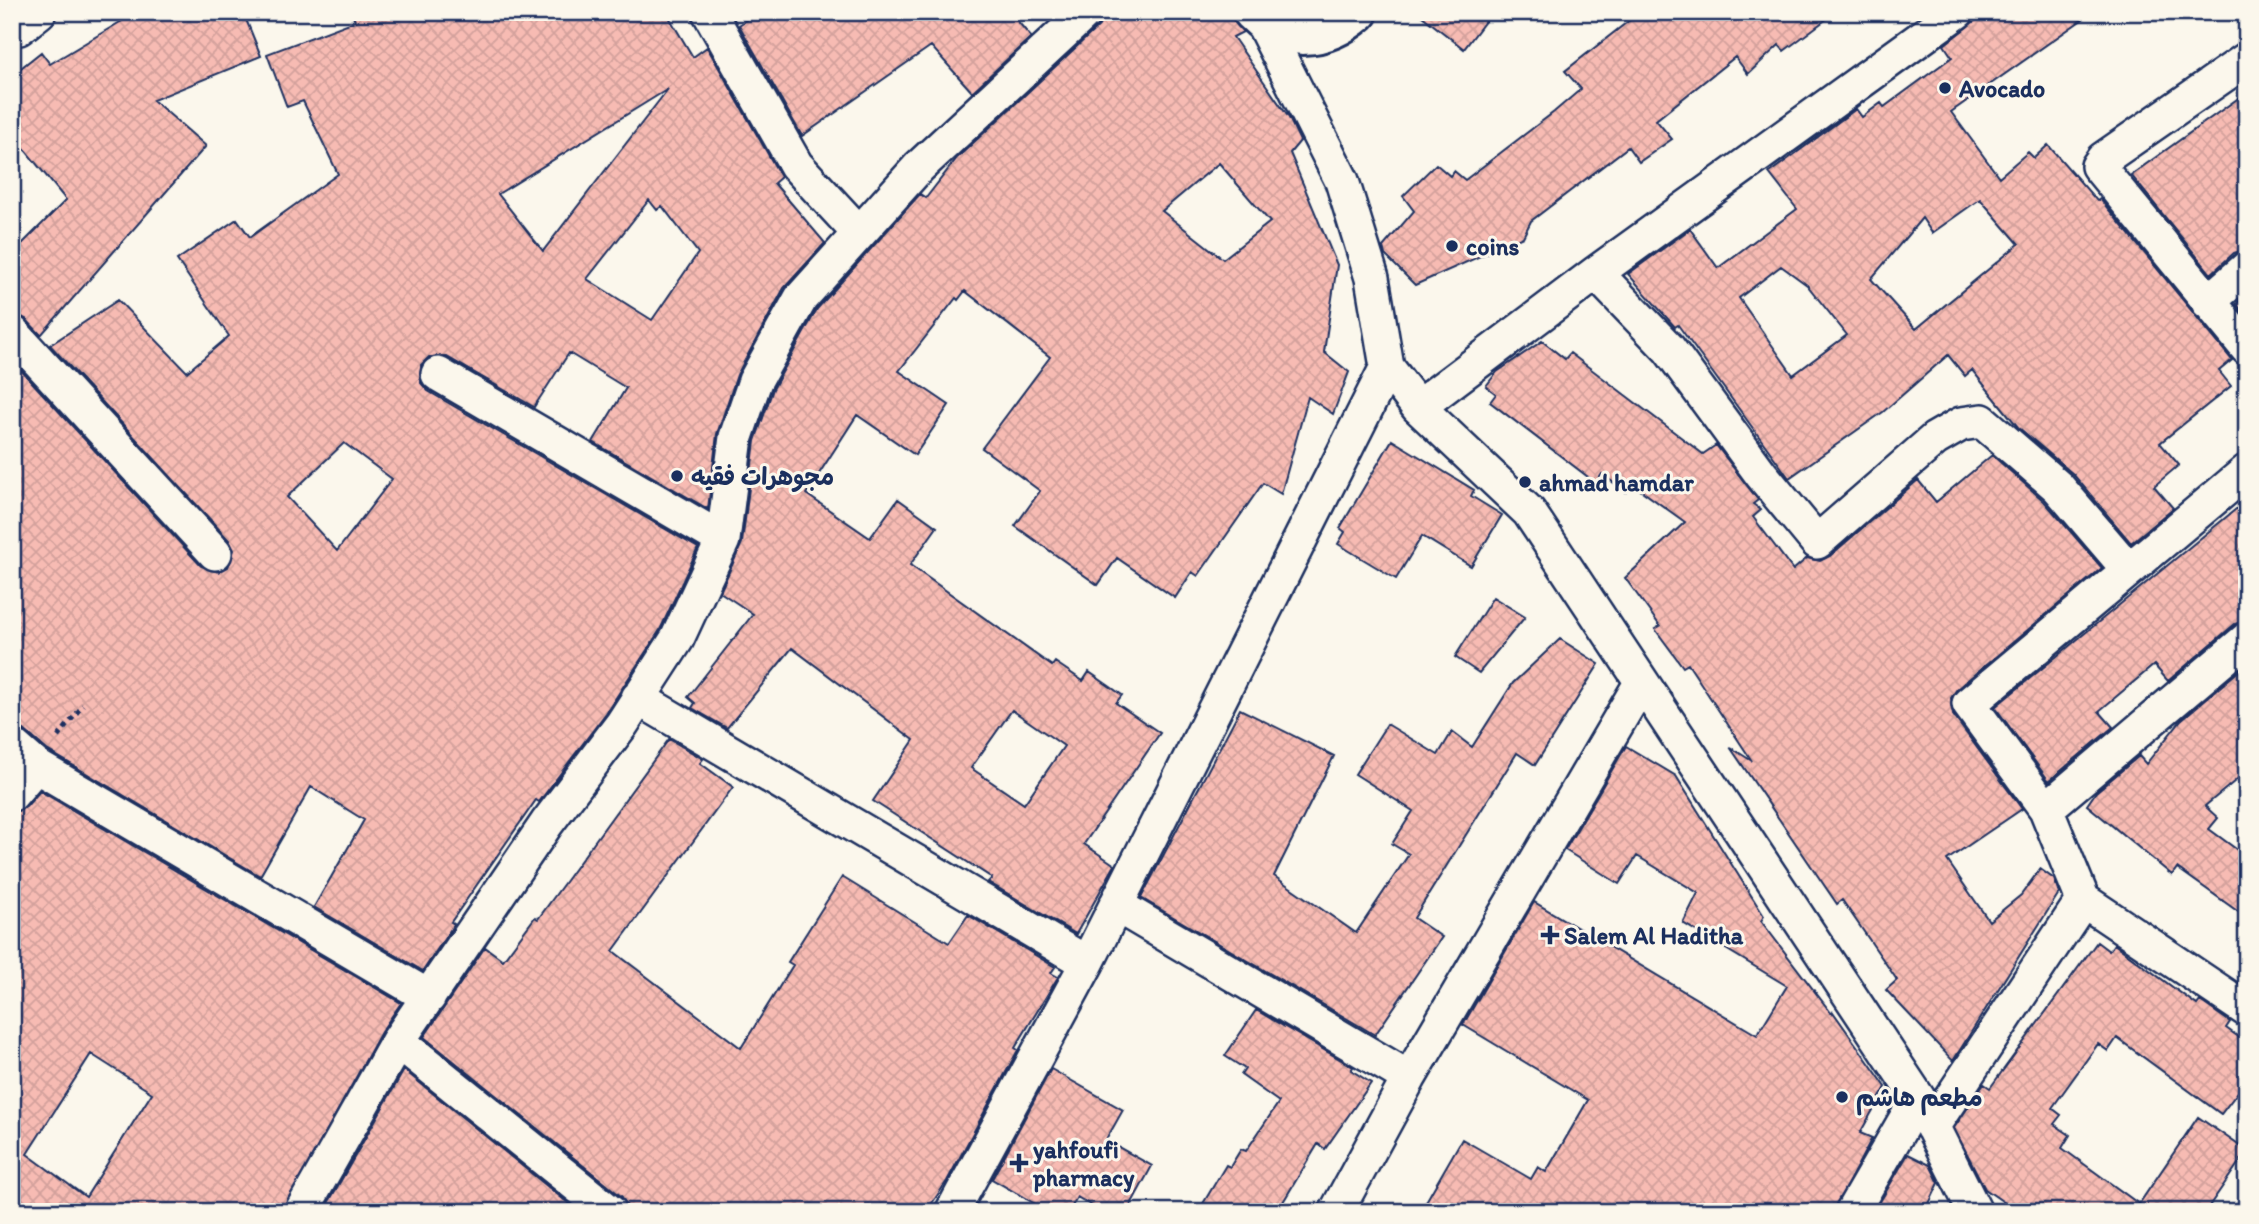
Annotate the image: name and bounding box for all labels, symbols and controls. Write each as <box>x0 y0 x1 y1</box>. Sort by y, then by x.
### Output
place label: Avocado <box>1958 74 2045 103</box>
marker: Avocado <box>1937 80 1953 96</box>
place label: coins <box>1466 232 1519 261</box>
marker: coins <box>1444 238 1460 254</box>
place label: مجوهرات فقيه <box>691 462 834 493</box>
marker: مجوهرات فقيه <box>669 468 685 484</box>
place label: ahmad hamdar <box>1539 468 1694 497</box>
marker: ahmad hamdar <box>1517 474 1533 490</box>
place label: Salem Al Haditha <box>1564 921 1744 950</box>
marker: Salem Al Haditha <box>1542 927 1558 943</box>
place label: مطعم هاشم <box>1856 1083 1983 1116</box>
marker: مطعم هاشم <box>1834 1089 1850 1105</box>
place label: yahfoufi pharmacy <box>1032 1135 1135 1193</box>
marker: yahfoufi pharmacy <box>1011 1155 1027 1171</box>

